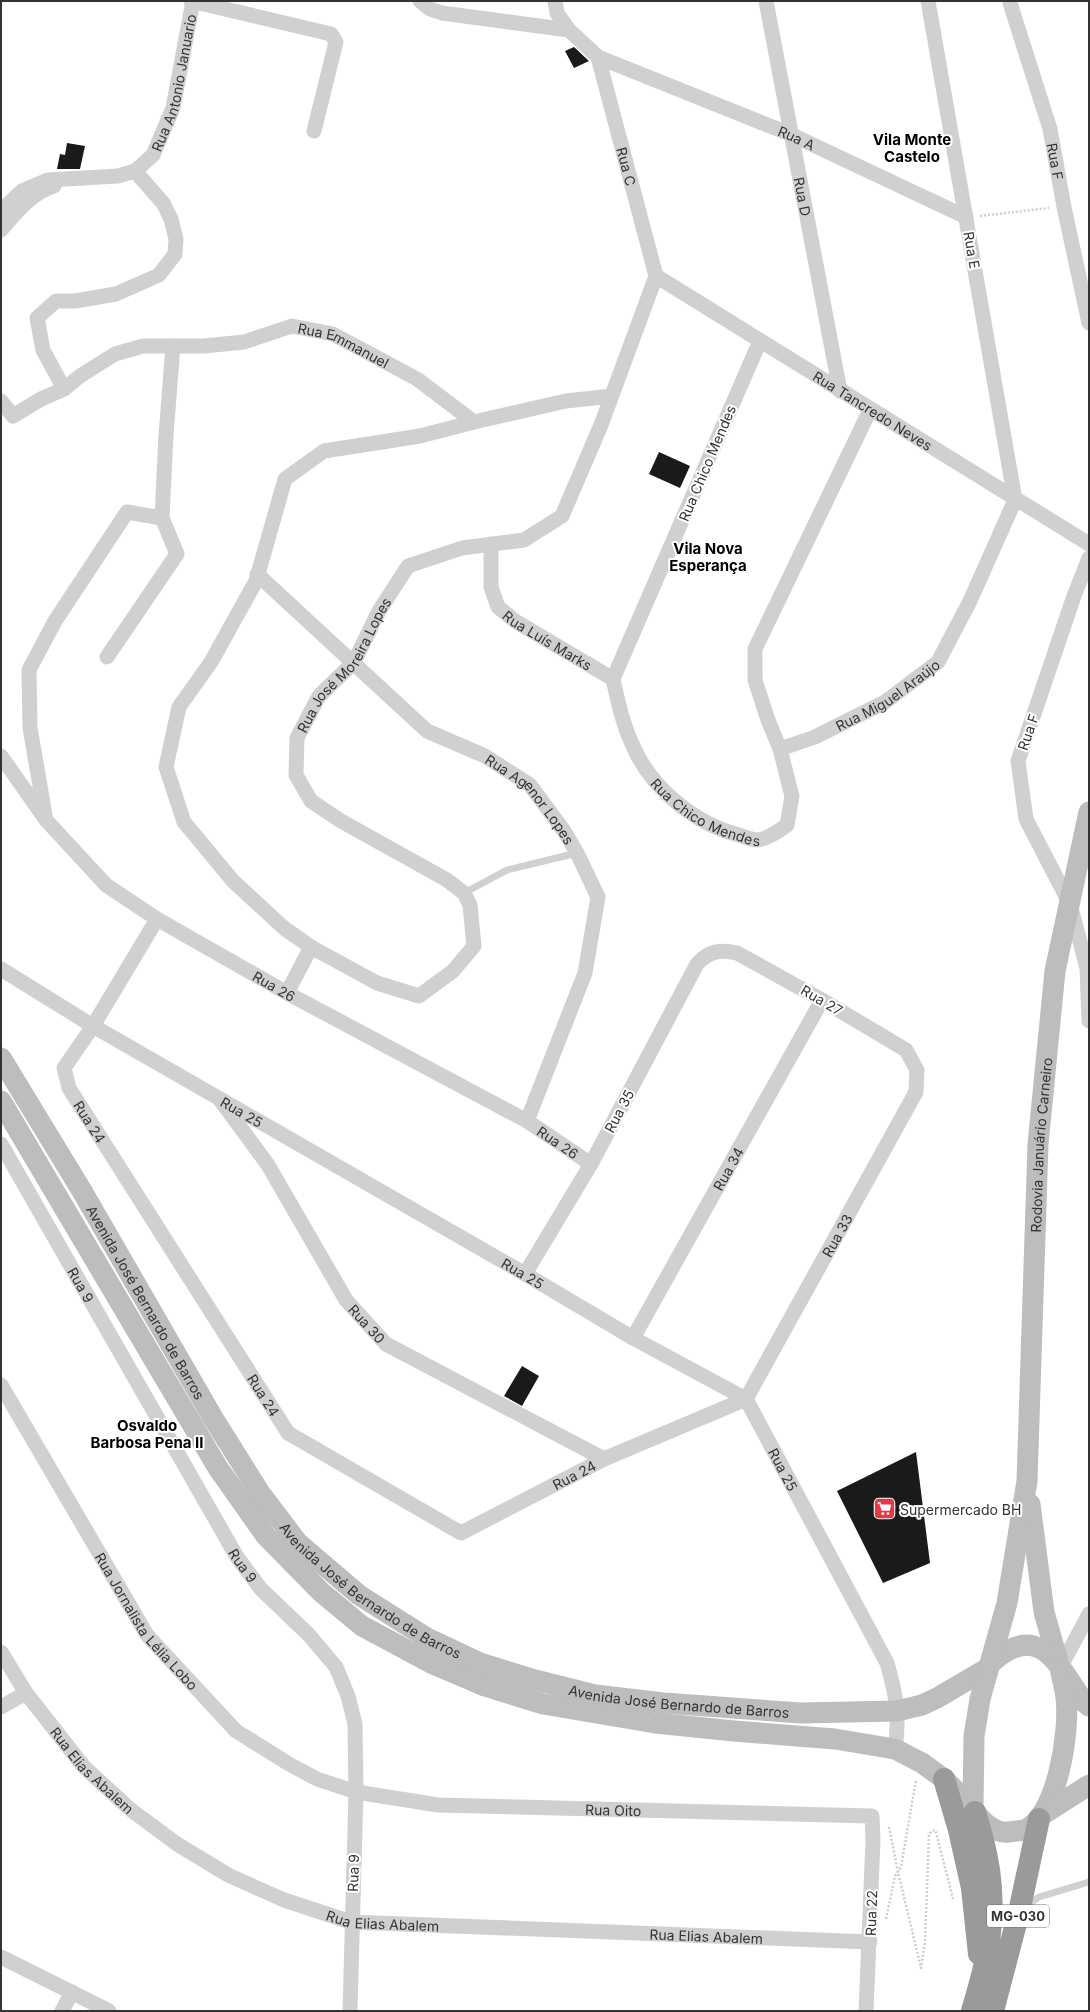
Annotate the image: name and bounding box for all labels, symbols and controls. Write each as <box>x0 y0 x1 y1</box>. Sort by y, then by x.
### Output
street label: Rua Antonio Januario <box>147 13 199 154</box>
street label: Rua A <box>776 122 818 153</box>
district label: Vila Monte Castelo <box>873 130 951 166</box>
street label: Rua F <box>1044 141 1067 181</box>
street label: Rua C <box>614 145 640 187</box>
street label: Rua D <box>791 176 815 217</box>
street label: Rua E <box>960 230 984 270</box>
street label: Rua Emmanuel <box>297 319 392 371</box>
street label: Rua Tancredo Neves <box>810 367 936 453</box>
street label: Rua Chico Mendes <box>675 402 739 524</box>
district label: Vila Nova Esperança <box>669 539 747 575</box>
street label: Rua José Moreira Lopes <box>293 594 394 735</box>
street label: Rua Luís Marks <box>500 606 595 673</box>
street label: Rua Miguel Araújo <box>832 655 943 734</box>
street label: Rua F <box>1014 712 1042 752</box>
street label: Rua Agenor Lopes <box>482 750 578 847</box>
street label: Rua Chico Mendes <box>648 774 760 849</box>
street label: Rua 26 <box>250 967 299 1005</box>
street label: Rua 27 <box>798 981 846 1019</box>
street label: Rodovia Januário Carneiro <box>1027 1057 1055 1233</box>
street label: Rua 35 <box>601 1087 637 1135</box>
street label: Rua 25 <box>218 1093 266 1130</box>
street label: Rua 24 <box>71 1097 110 1146</box>
street label: Rua 26 <box>534 1122 582 1162</box>
street label: Rua 34 <box>709 1144 747 1193</box>
street label: Avenida José Bernardo de Barros <box>83 1202 209 1402</box>
street label: Rua 33 <box>818 1211 855 1260</box>
street label: Rua 25 <box>499 1254 547 1292</box>
street label: Rua 9 <box>65 1264 98 1305</box>
street label: Rua 30 <box>345 1300 389 1346</box>
street label: Rua 24 <box>244 1371 284 1419</box>
district label: Osvaldo Barbosa Pena II <box>91 1416 203 1452</box>
street label: Rua 25 <box>765 1445 802 1494</box>
street label: Rua 24 <box>549 1456 599 1493</box>
supermarket icon: Supermercado BH <box>872 1496 898 1522</box>
place label: Supermercado BH <box>900 1501 1021 1518</box>
street label: Avenida José Bernardo de Barros <box>277 1519 464 1661</box>
street label: Rua 9 <box>225 1545 261 1585</box>
street label: Rua Jornalista Lélia Lobo <box>92 1549 202 1693</box>
street label: Avenida José Bernardo de Barros <box>567 1680 790 1721</box>
street label: Rua Elias Abalem <box>47 1723 138 1817</box>
street label: Rua Oito <box>585 1800 641 1819</box>
street label: Rua 9 <box>344 1854 362 1892</box>
street label: Rua 22 <box>862 1890 880 1936</box>
road number: MG-030 <box>987 1905 1049 1927</box>
street label: Rua Elias Abalem <box>324 1906 440 1934</box>
street label: Rua Elias Abalem <box>649 1925 763 1946</box>

